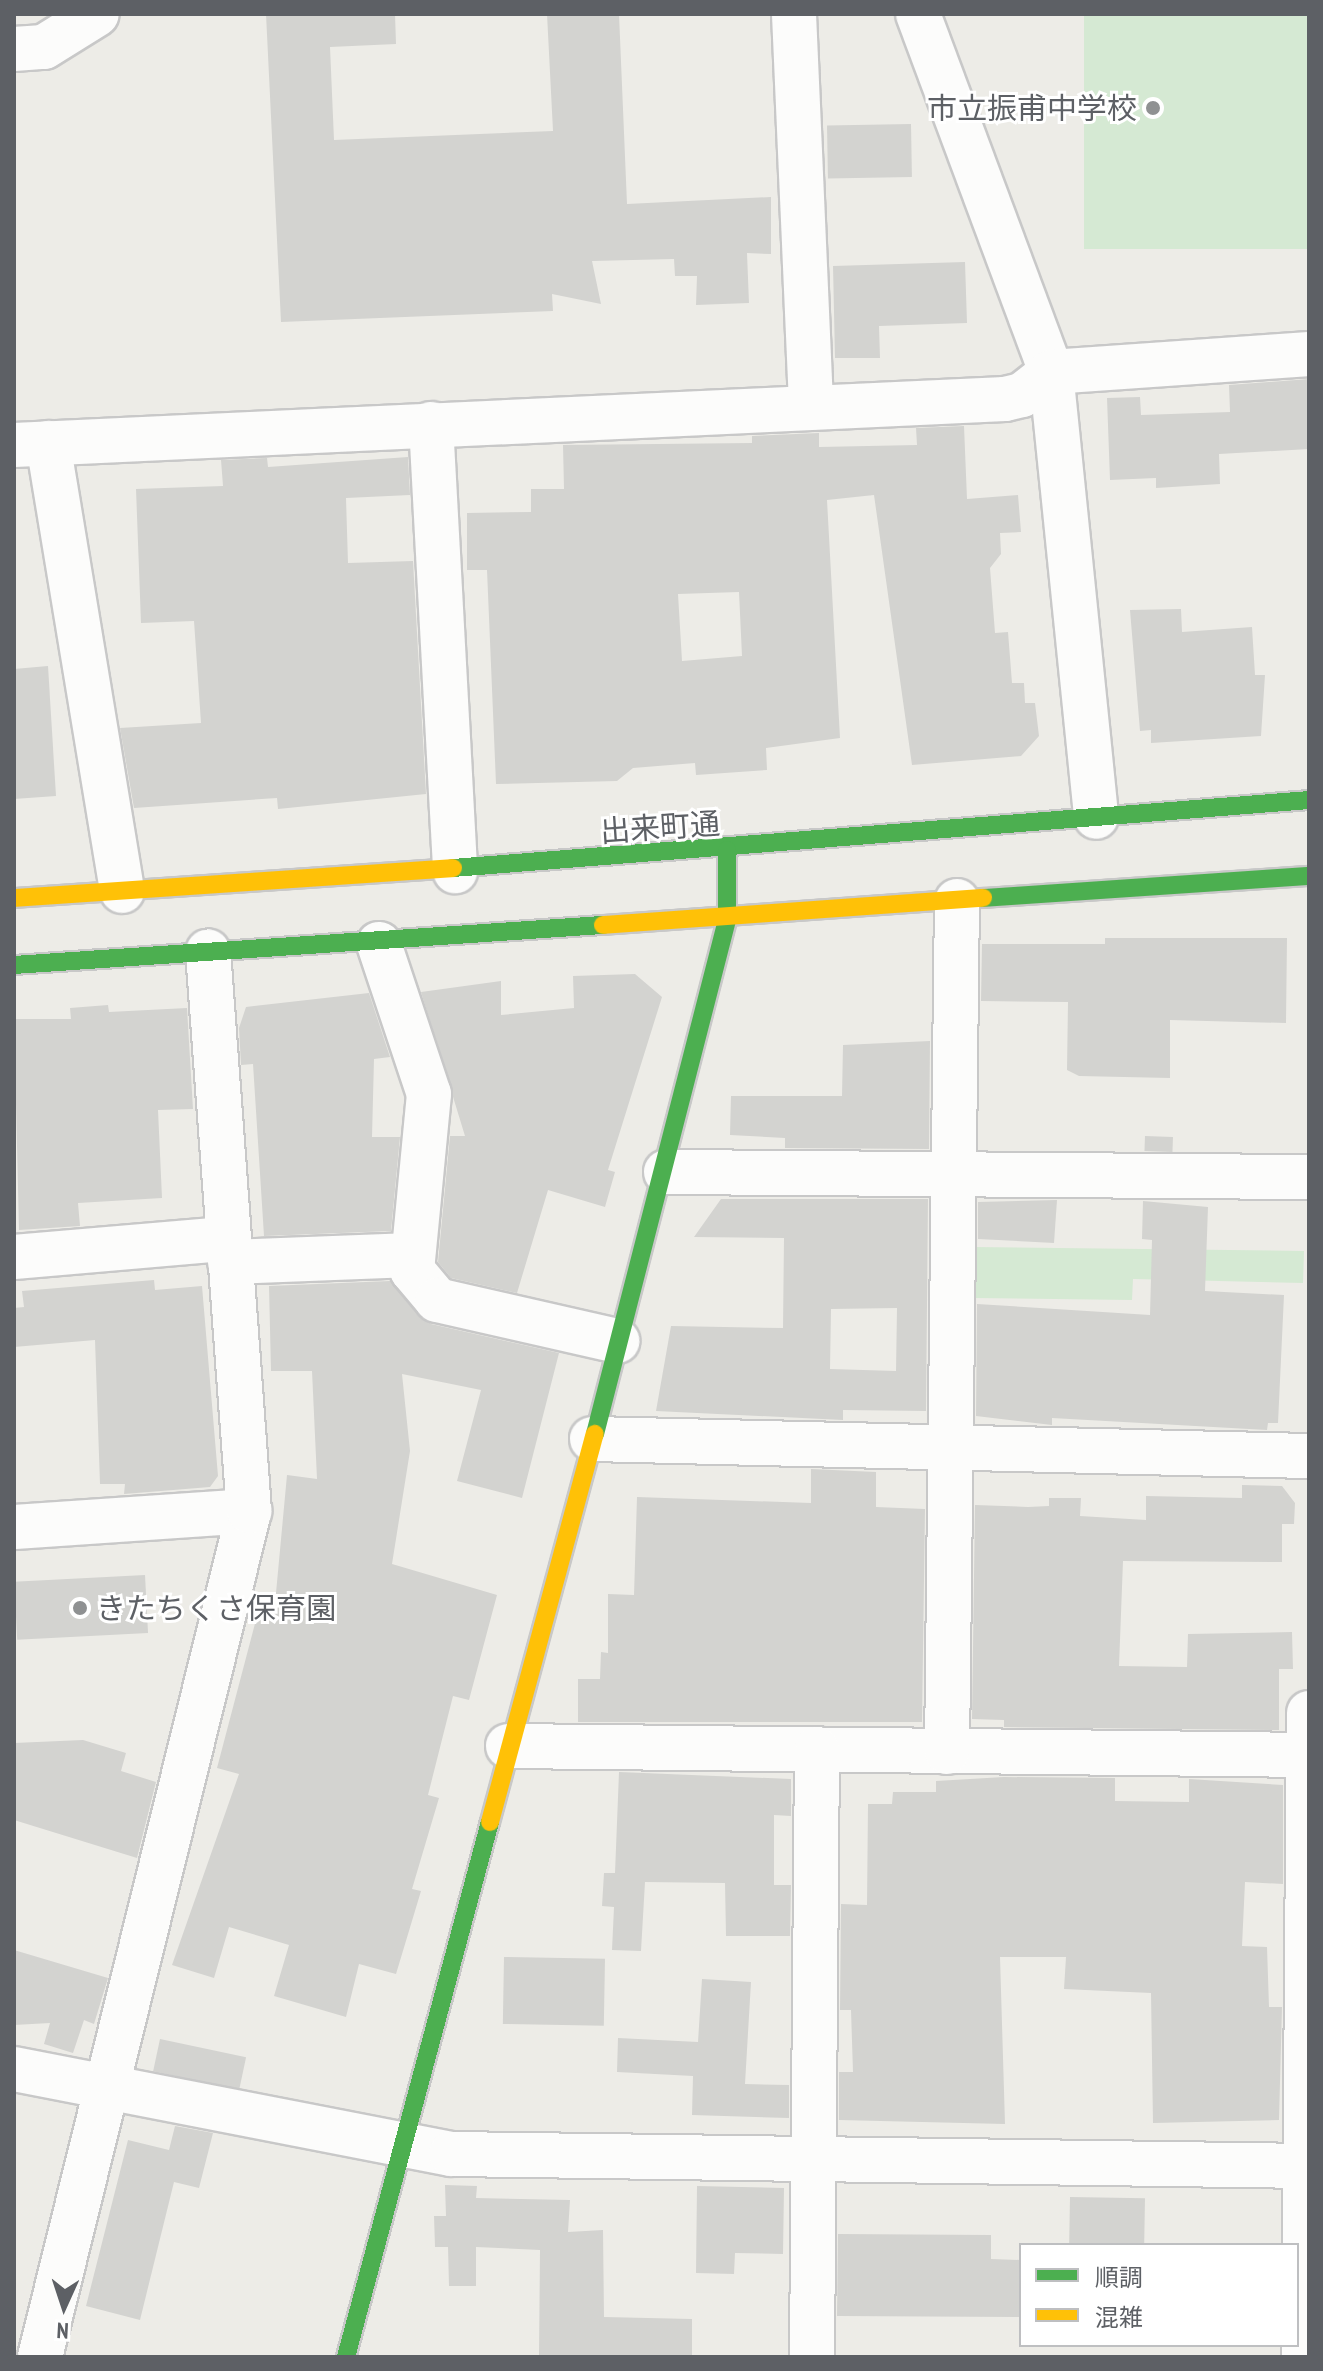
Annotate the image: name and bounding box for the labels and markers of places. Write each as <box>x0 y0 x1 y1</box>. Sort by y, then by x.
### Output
place label: 市立振甫中学校 <box>927 90 1137 126</box>
marker: 市立振甫中学校 <box>1144 99 1162 117</box>
place label: きたちくさ保育園 <box>96 1590 336 1626</box>
marker: きたちくさ保育園 <box>71 1599 89 1617</box>

